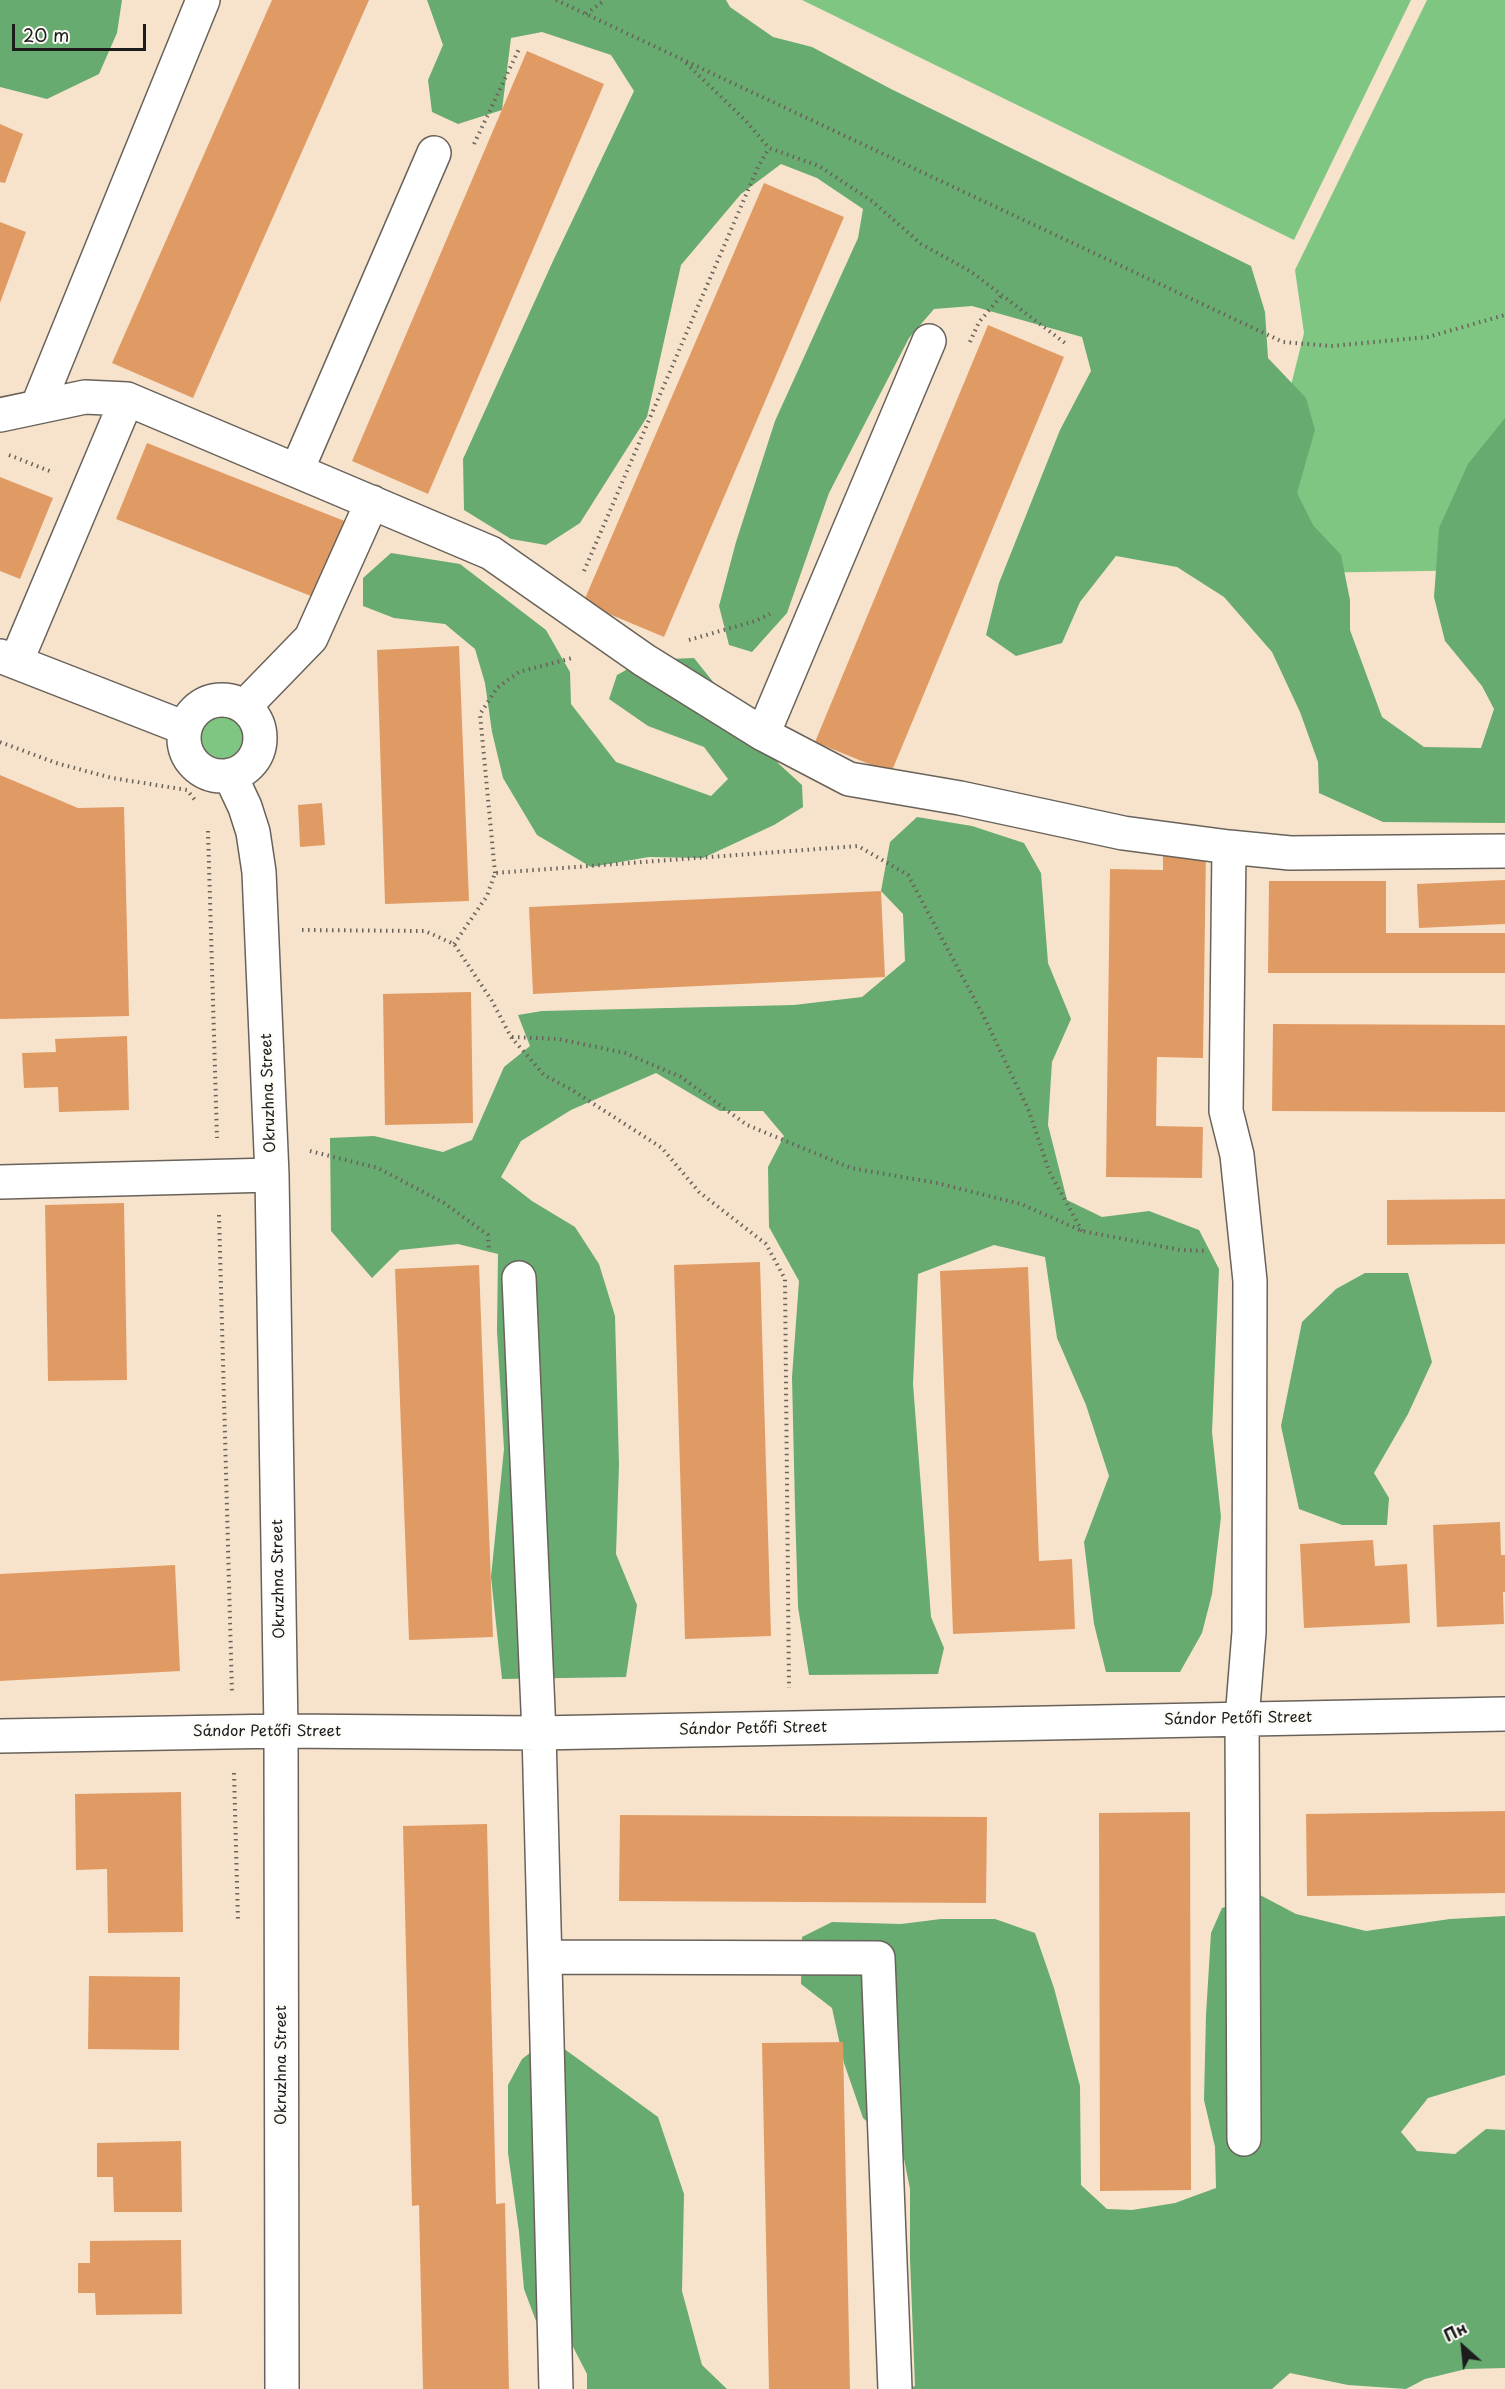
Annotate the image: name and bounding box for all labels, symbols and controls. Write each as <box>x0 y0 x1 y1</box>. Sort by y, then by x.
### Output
scale bar <box>15 12 148 50</box>
text: 20 m <box>23 21 69 48</box>
street label: Okruzhna Street <box>258 1033 280 1153</box>
street label: Okruzhna Street <box>269 1519 289 1639</box>
street label: Sándor Petőfi Street <box>1164 1709 1312 1729</box>
street label: Sándor Petőfi Street <box>679 1719 827 1739</box>
street label: Sándor Petőfi Street <box>193 1723 341 1741</box>
street label: Okruzhna Street <box>273 2005 291 2125</box>
text: Пн <box>1439 2315 1471 2347</box>
north arrow <box>1433 2317 1493 2377</box>

